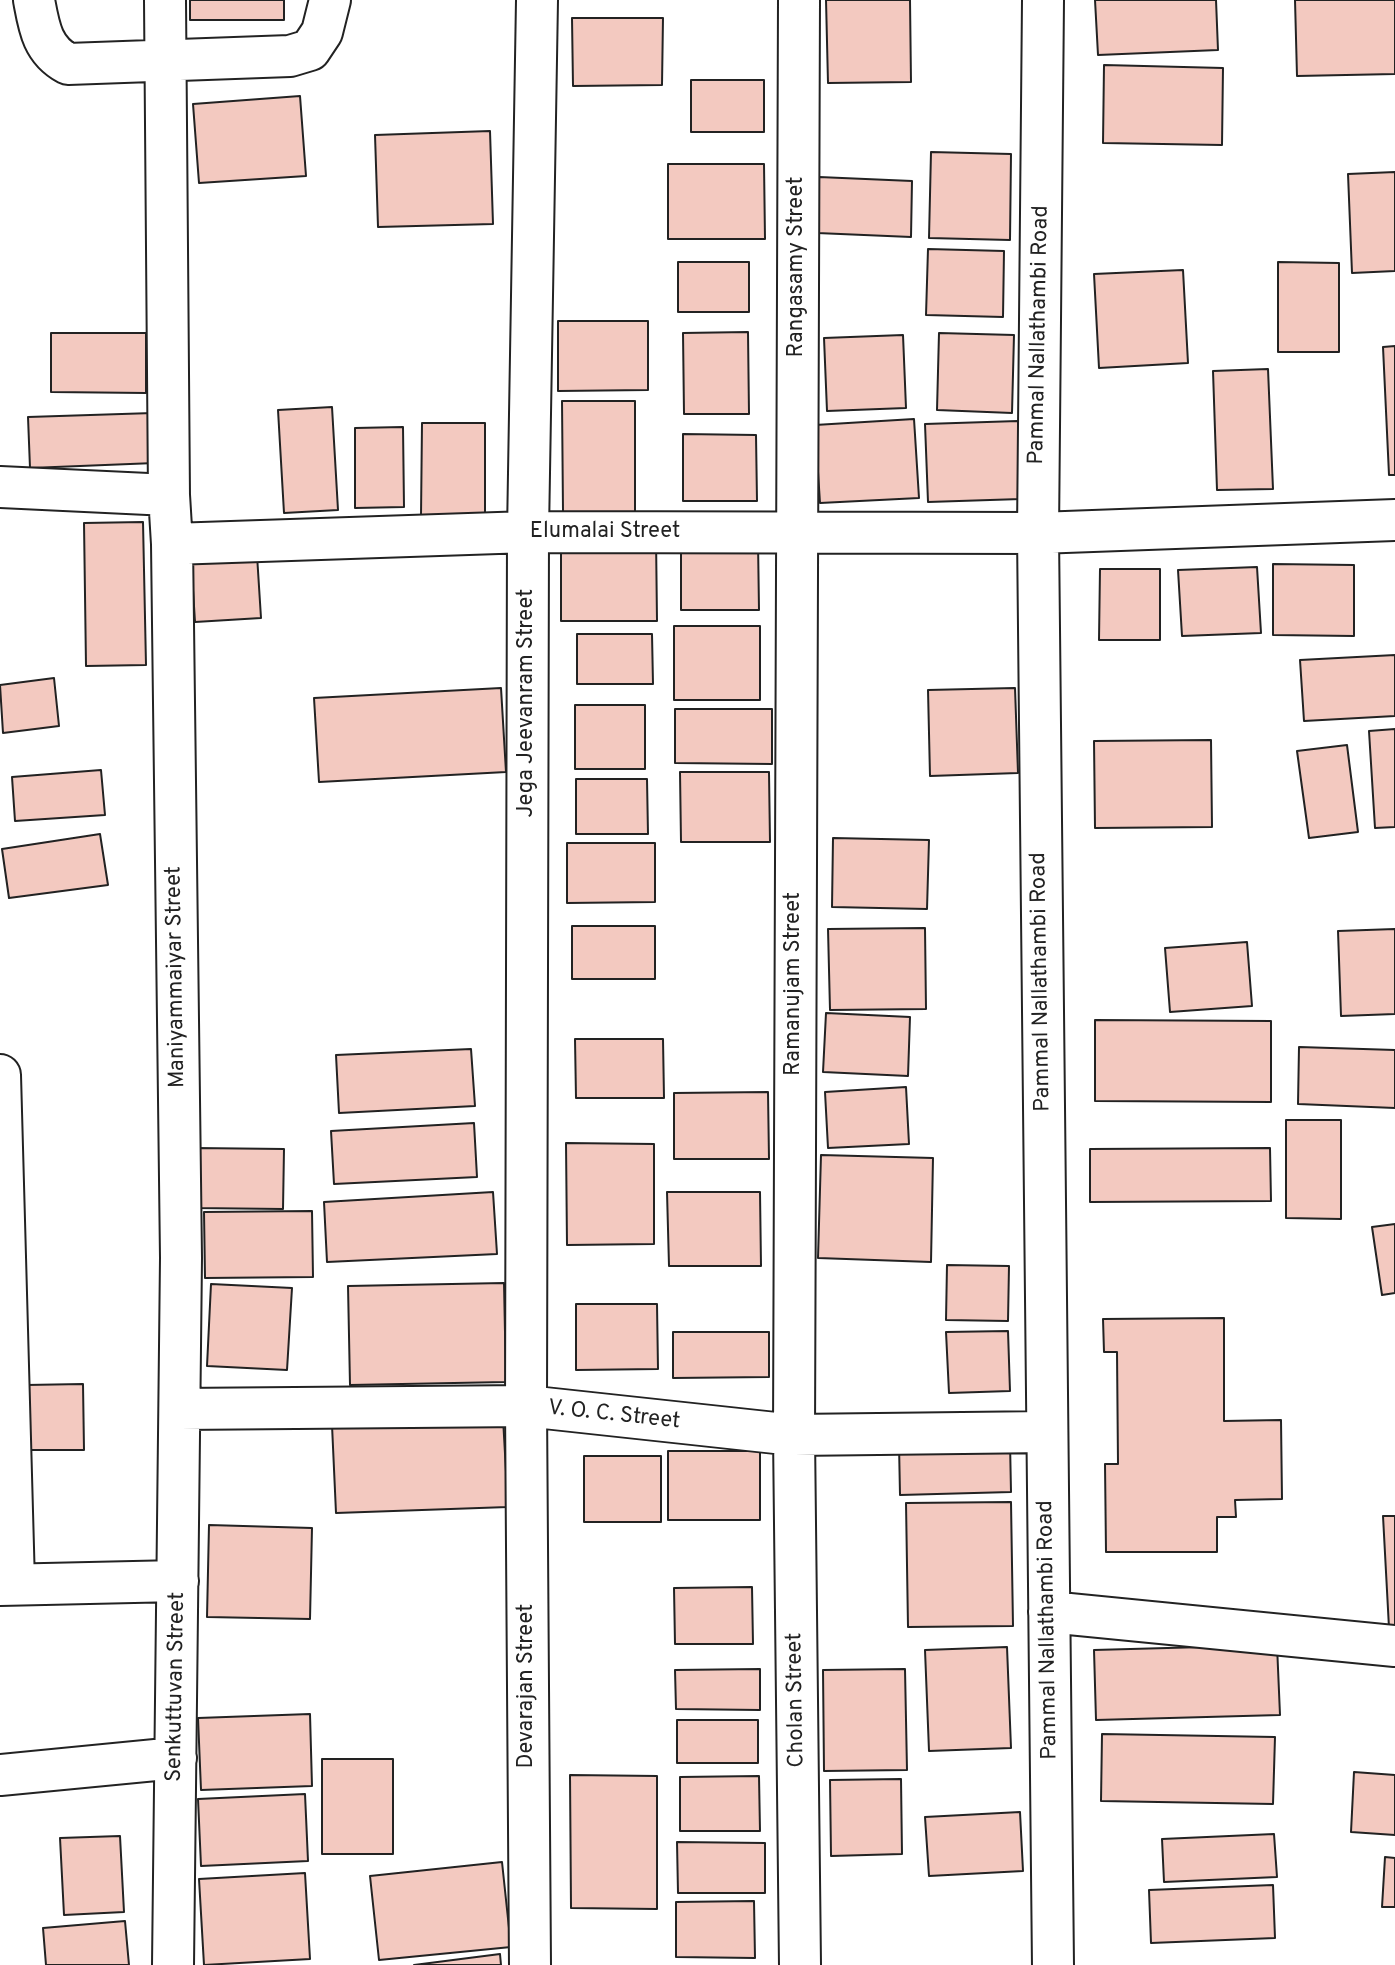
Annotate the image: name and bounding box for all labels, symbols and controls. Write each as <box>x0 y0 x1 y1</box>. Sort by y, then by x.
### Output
street label: Rangasamy Street <box>785 176 811 358</box>
street label: Pammal Nallathambi Road <box>1025 205 1055 465</box>
street label: Elumalai Street <box>530 520 680 546</box>
street label: Jega Jeevanram Street <box>515 589 541 817</box>
street label: Pammal Nallathambi Road <box>1027 852 1057 1112</box>
street label: Maniyammaiyar Street <box>162 866 192 1088</box>
street label: Ramanujam Street <box>782 892 808 1076</box>
street label: V. O. C. Street <box>547 1396 681 1436</box>
street label: Pammal Nallathambi Road <box>1034 1500 1064 1760</box>
street label: Senkuttuvan Street <box>162 1592 192 1782</box>
street label: Devarajan Street <box>515 1604 541 1768</box>
street label: Cholan Street <box>783 1632 811 1768</box>

